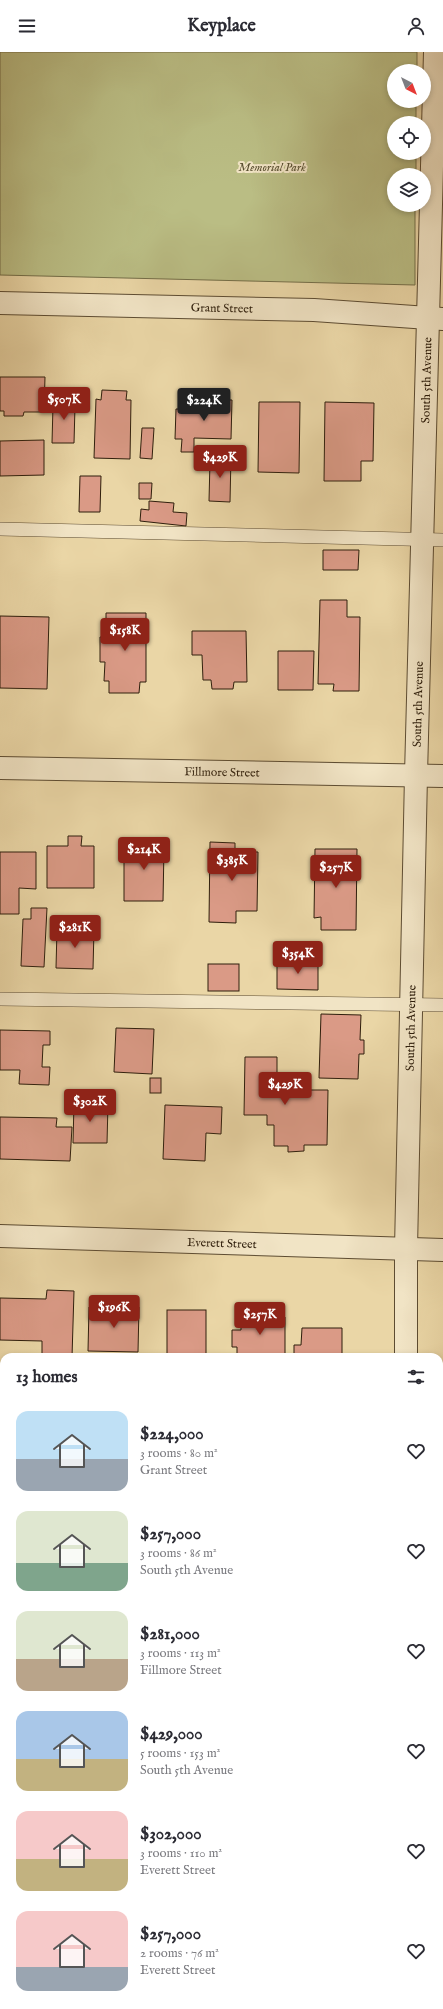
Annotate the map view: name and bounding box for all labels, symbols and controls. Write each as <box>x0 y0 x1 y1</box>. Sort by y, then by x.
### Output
icon: menu <box>16 15 38 37</box>
text: Keyplace <box>187 15 256 38</box>
icon: person <box>405 15 427 37</box>
north arrow <box>387 64 431 108</box>
map controls <box>387 64 431 212</box>
button: locate <box>387 116 431 160</box>
park label: Memorial Park <box>238 160 306 175</box>
button: layers <box>387 168 431 212</box>
street label: Grant Street <box>191 300 253 316</box>
street label: South 5th Avenue <box>418 336 435 424</box>
pin: $507K <box>36 387 92 421</box>
pin: $224K <box>176 388 232 422</box>
text: $507K <box>47 391 81 408</box>
text: $224K <box>186 392 222 409</box>
pin: $429K <box>192 445 248 479</box>
text: $429K <box>203 449 237 466</box>
pin: $158K <box>97 618 153 652</box>
text: $158K <box>109 622 141 639</box>
street label: South 5th Avenue <box>409 660 427 747</box>
street label: Fillmore Street <box>184 764 260 780</box>
pin: $214K <box>116 837 172 871</box>
text: $214K <box>127 841 161 858</box>
pin: $385K <box>204 848 260 882</box>
text: $385K <box>216 852 248 869</box>
pin: $257K <box>308 855 364 889</box>
text: $257K <box>319 859 353 876</box>
pin: $281K <box>47 915 103 949</box>
text: $281K <box>59 919 91 936</box>
pin: $354K <box>270 941 326 975</box>
text: $354K <box>282 945 314 962</box>
street label: South 5th Avenue <box>402 984 419 1071</box>
pin: $429K <box>257 1072 313 1106</box>
text: $429K <box>268 1076 302 1093</box>
pin: $302K <box>62 1089 118 1123</box>
text: $302K <box>73 1093 107 1110</box>
street label: Everett Street <box>187 1234 257 1252</box>
pin: $196K <box>86 1295 142 1329</box>
text: $196K <box>98 1299 130 1316</box>
pin: $257K <box>232 1302 288 1336</box>
text: $257K <box>243 1306 277 1323</box>
icon: filters <box>405 1366 427 1388</box>
text: 13 homes <box>16 1367 77 1388</box>
text: $224,000 <box>140 1424 204 1445</box>
icon: home <box>48 1427 96 1475</box>
icon: heart <box>405 1440 427 1462</box>
text: 3 rooms · 80 m² <box>140 1445 218 1462</box>
text: Grant Street <box>140 1462 207 1479</box>
text: $257,000 <box>140 1524 201 1545</box>
icon: home <box>48 1527 96 1575</box>
icon: heart <box>405 1540 427 1562</box>
text: 3 rooms · 86 m² <box>140 1545 217 1562</box>
text: South 5th Avenue <box>140 1562 233 1579</box>
text: $281,000 <box>140 1624 200 1645</box>
icon: home <box>48 1627 96 1675</box>
icon: heart <box>405 1640 427 1662</box>
text: 3 rooms · 113 m² <box>140 1645 221 1662</box>
text: Fillmore Street <box>140 1662 222 1679</box>
text: $429,000 <box>140 1724 203 1745</box>
icon: home <box>48 1727 96 1775</box>
icon: heart <box>405 1740 427 1762</box>
text: 5 rooms · 153 m² <box>140 1745 220 1762</box>
text: South 5th Avenue <box>140 1762 233 1779</box>
text: $302,000 <box>140 1824 202 1845</box>
icon: home <box>48 1827 96 1875</box>
icon: heart <box>405 1840 427 1862</box>
text: 3 rooms · 110 m² <box>140 1845 222 1862</box>
text: Everett Street <box>140 1862 215 1879</box>
text: $257,000 <box>140 1924 201 1945</box>
icon: home <box>48 1927 96 1975</box>
icon: heart <box>405 1940 427 1962</box>
text: 2 rooms · 76 m² <box>140 1945 219 1962</box>
text: Everett Street <box>140 1962 215 1979</box>

